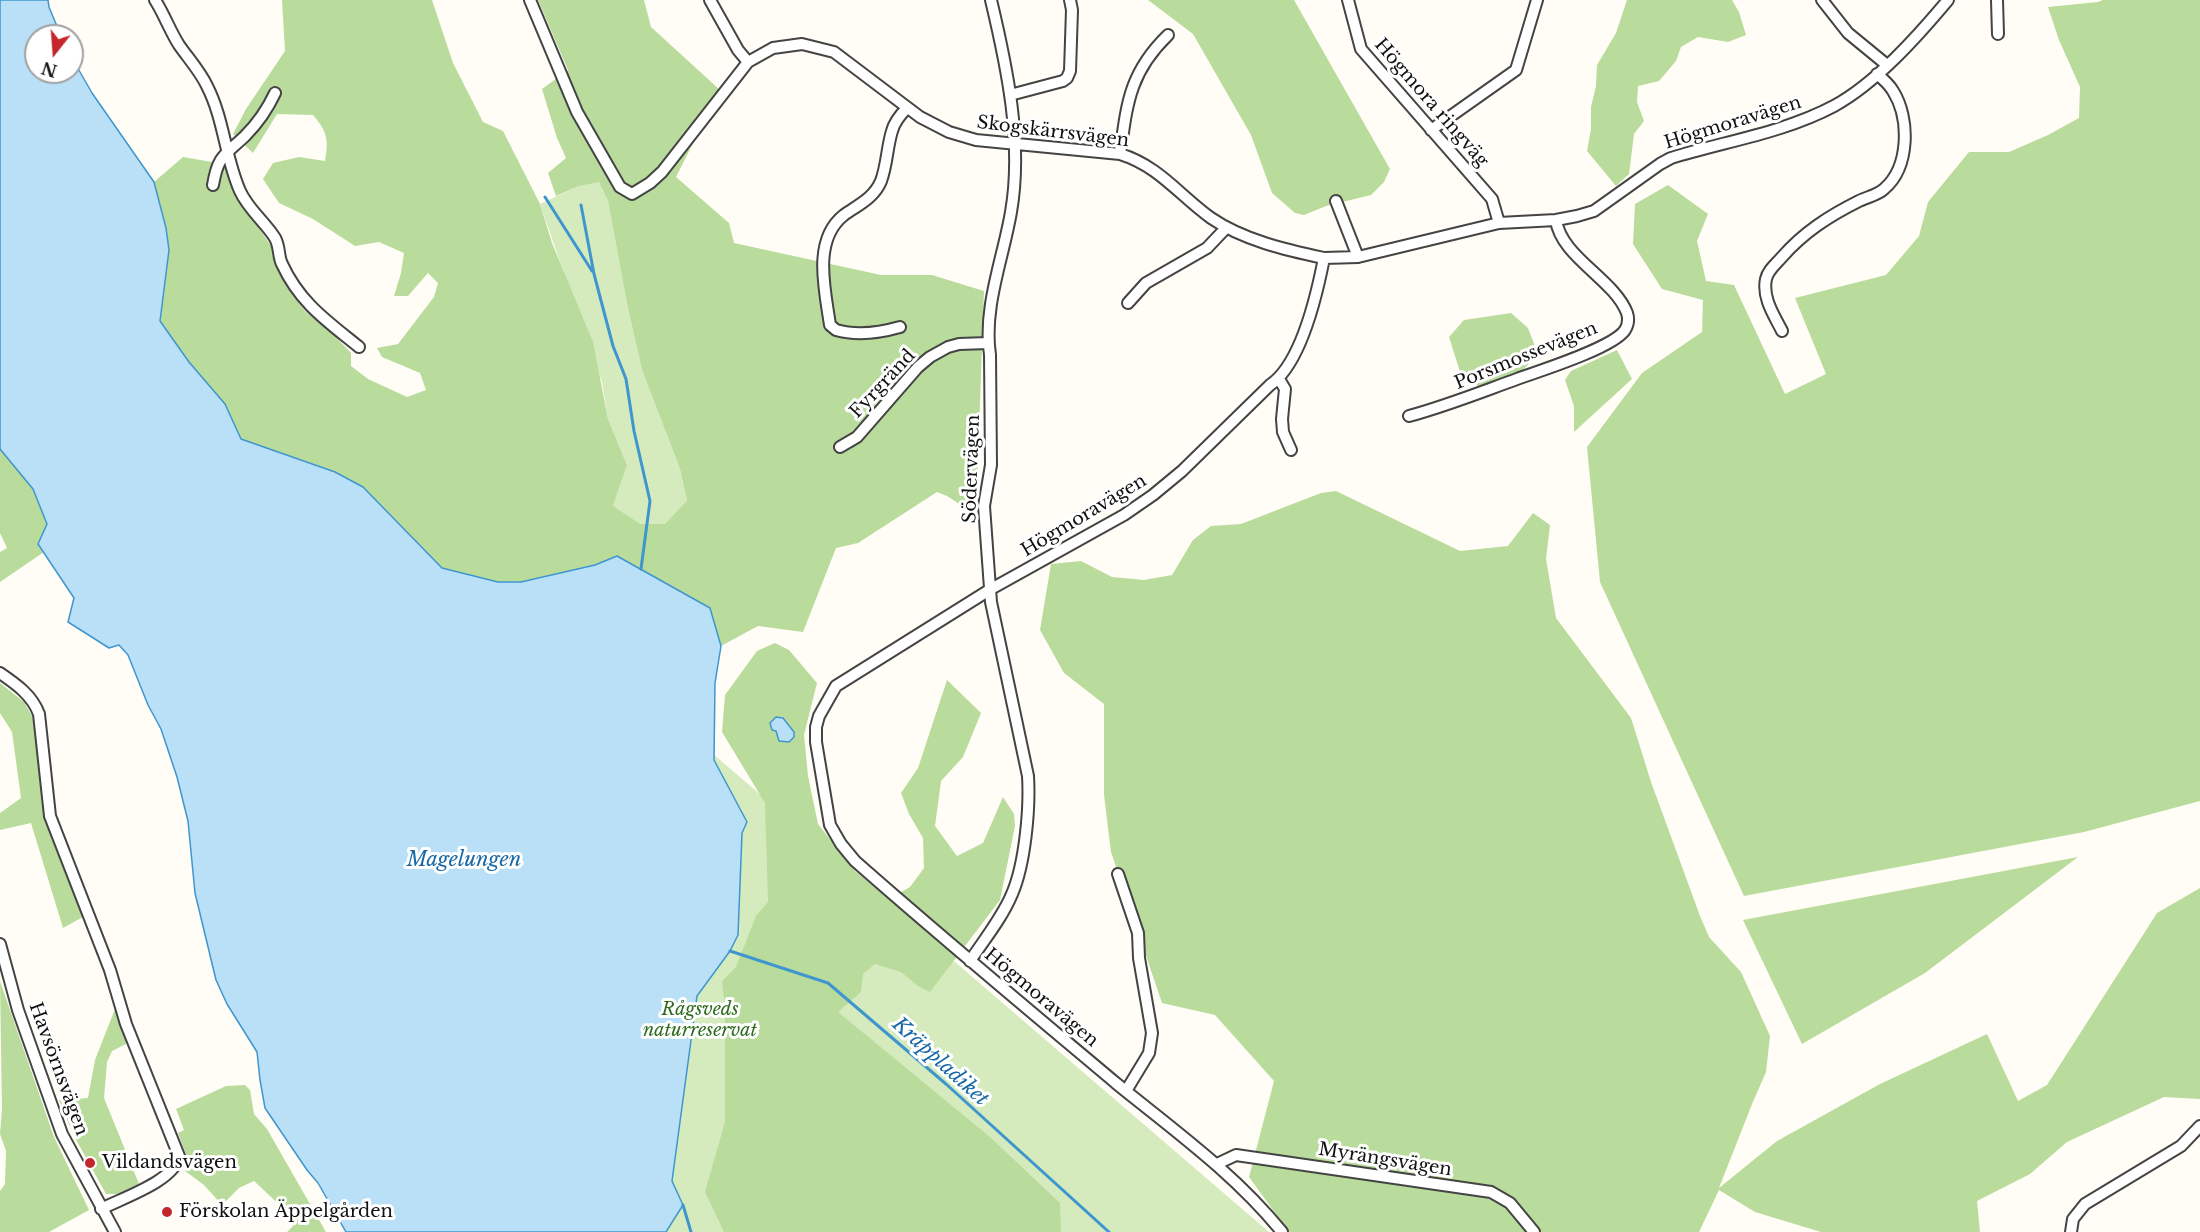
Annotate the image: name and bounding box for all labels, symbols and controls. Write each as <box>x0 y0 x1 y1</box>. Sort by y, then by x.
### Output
north arrow <box>24 24 84 84</box>
street label: Högmora ringväg <box>1369 34 1493 172</box>
text: N <box>39 58 59 81</box>
street label: Högmoravägen <box>1662 92 1804 154</box>
street label: Skogskärrsvägen <box>976 112 1130 152</box>
street label: Porsmossevägen <box>1451 318 1601 394</box>
street label: Fyrgränd <box>846 345 920 423</box>
street label: Södervägen <box>959 414 985 524</box>
street label: Högmoravägen <box>1018 470 1150 562</box>
water label: Magelungen <box>407 848 521 872</box>
street label: Högmoravägen <box>980 944 1102 1052</box>
street label: Havsörnsvägen <box>24 999 92 1139</box>
park label: Rågsveds naturreservat <box>643 999 757 1042</box>
water label: Kräppladiket <box>887 1013 993 1111</box>
street label: Myrängsvägen <box>1317 1139 1453 1181</box>
place label: Vildandsvägen <box>102 1152 237 1174</box>
marker: Vildandsvägen <box>83 1156 97 1170</box>
place label: Förskolan Äppelgården <box>179 1201 393 1223</box>
marker: Förskolan Äppelgården <box>160 1205 174 1219</box>

